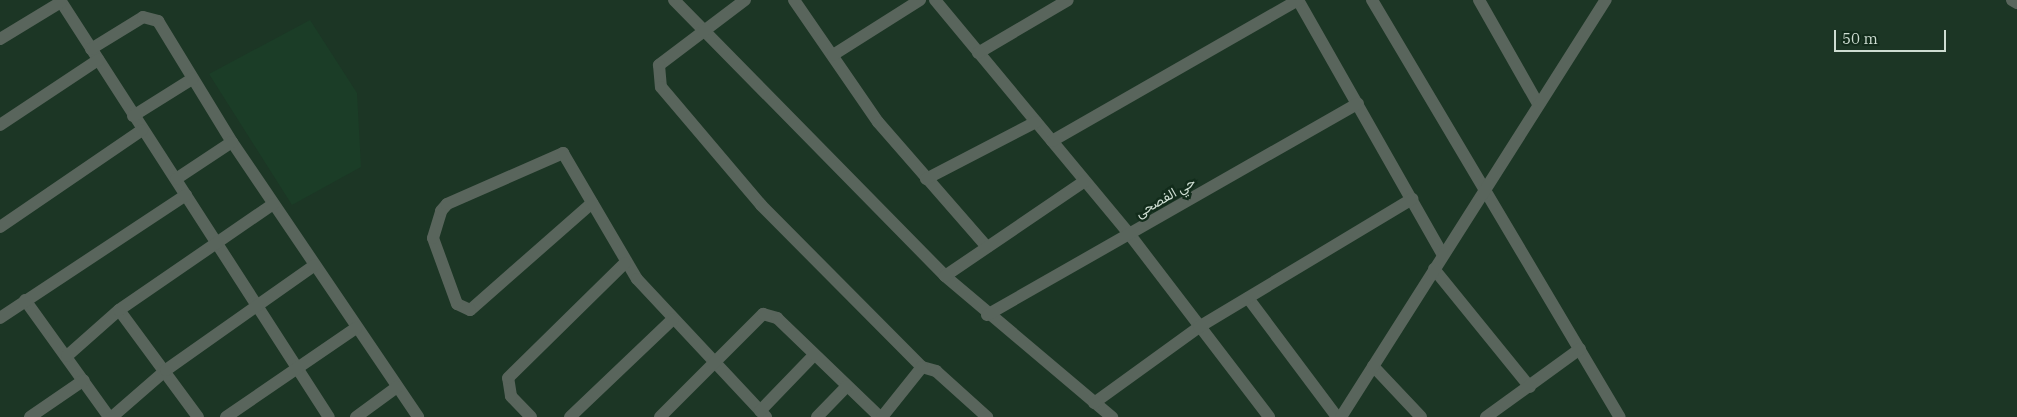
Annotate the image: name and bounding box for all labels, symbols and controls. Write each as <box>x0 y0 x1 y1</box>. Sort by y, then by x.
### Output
scale bar <box>1837 20 1950 52</box>
text: 50 m <box>1842 29 1878 48</box>
street label: حي الفصحى <box>1132 173 1198 221</box>

